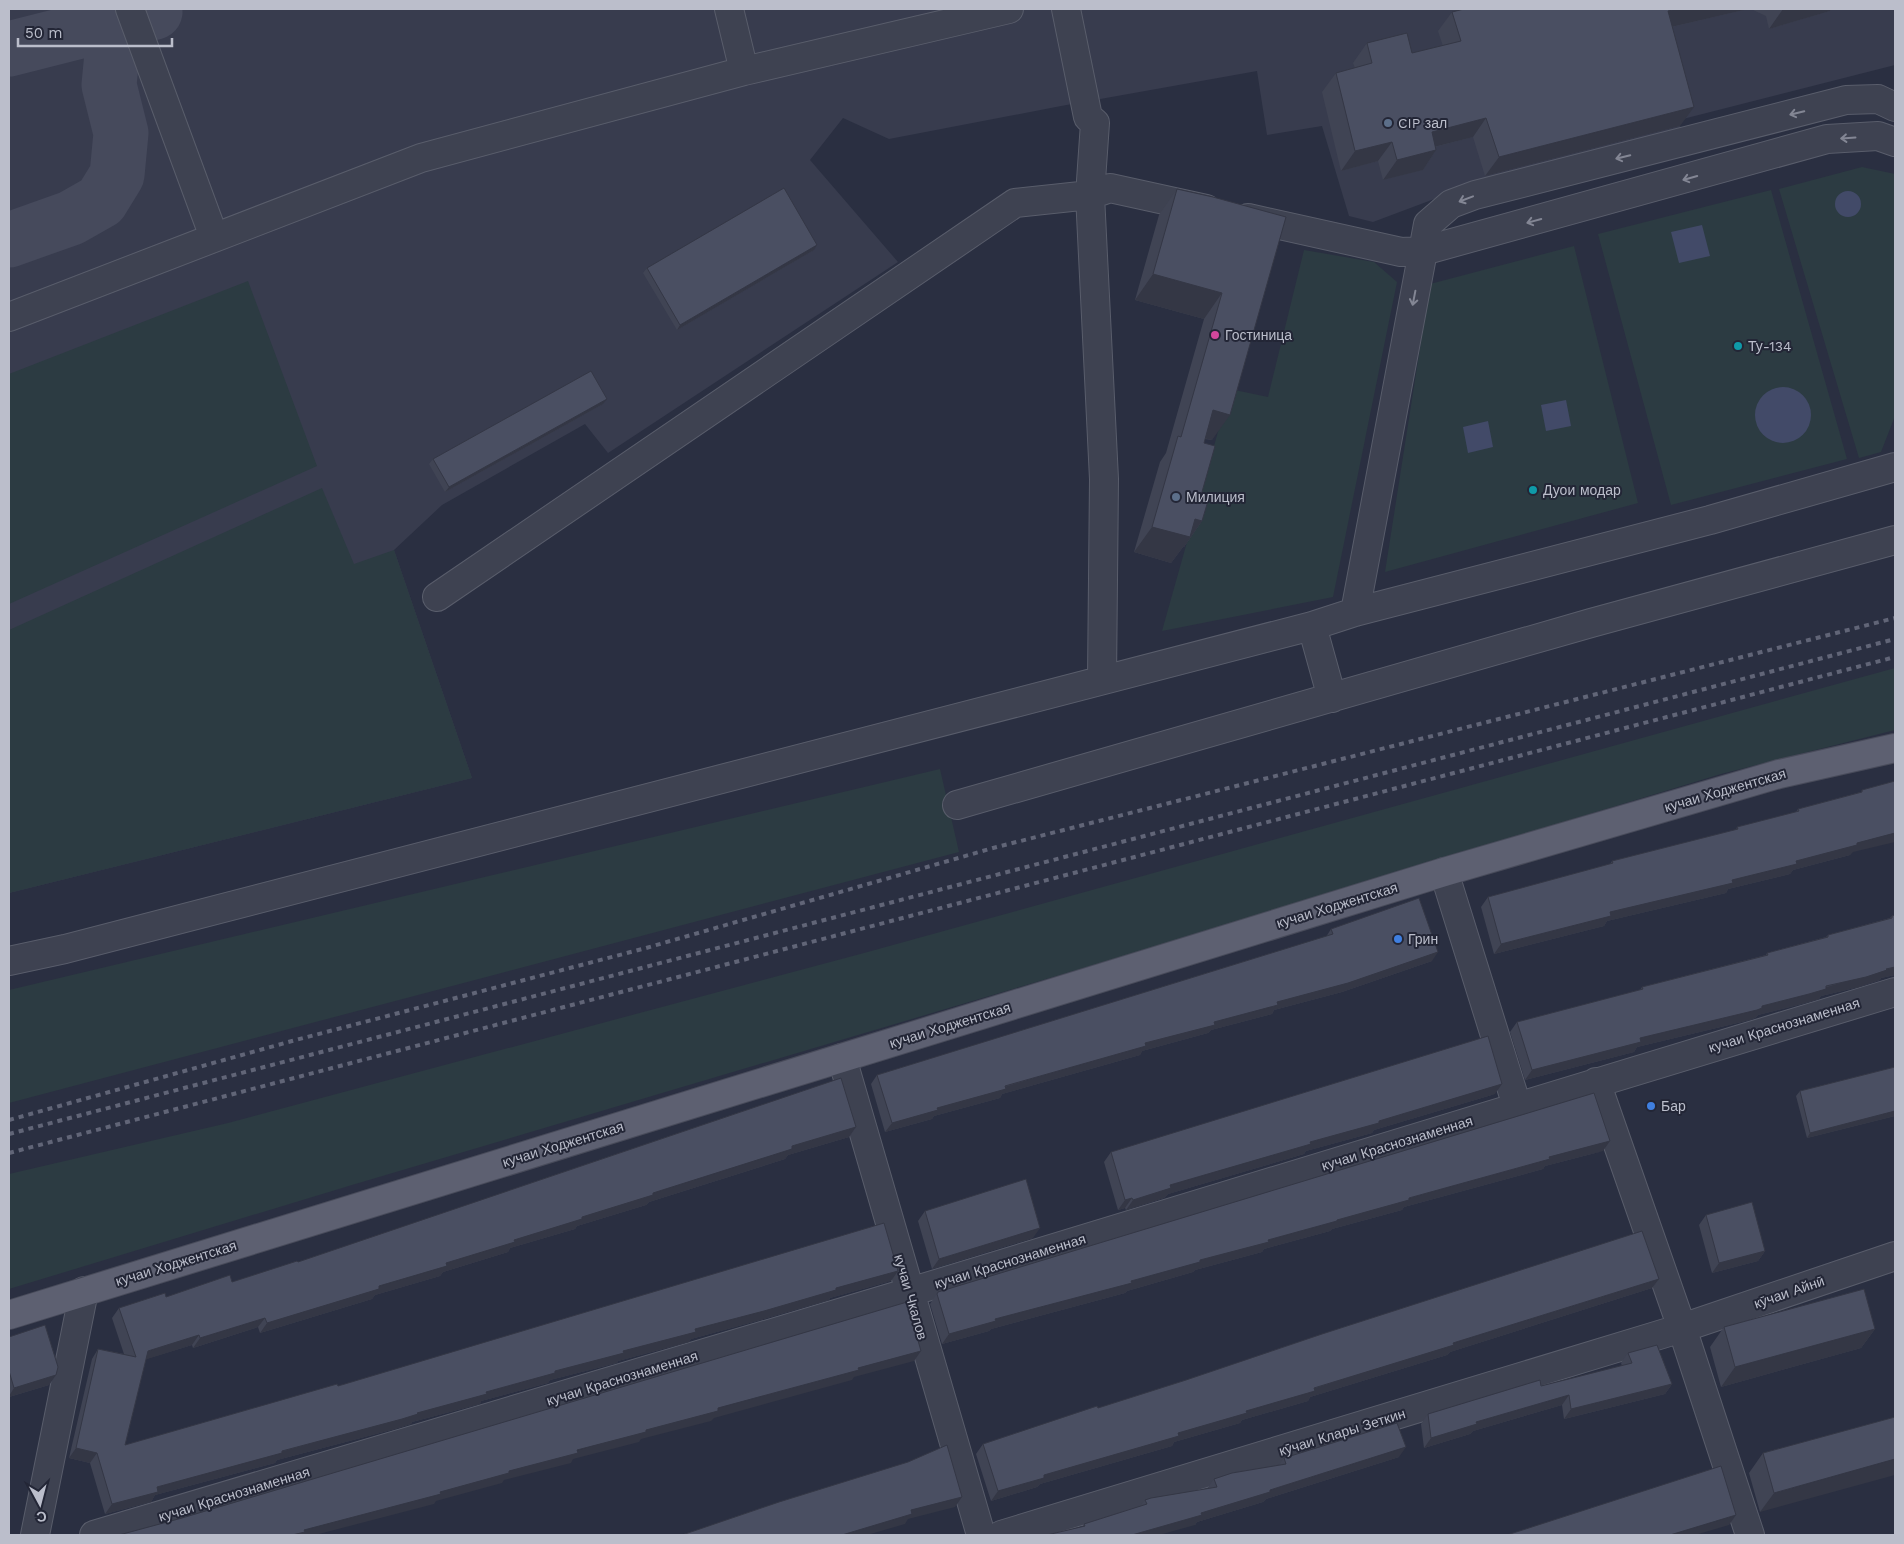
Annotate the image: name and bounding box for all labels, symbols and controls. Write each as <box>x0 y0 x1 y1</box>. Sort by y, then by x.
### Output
scale bar <box>18 15 171 47</box>
text: 50 m <box>25 24 62 42</box>
one-way arrow <box>1790 109 1806 118</box>
place label: CIP зал <box>1398 115 1447 131</box>
marker: CIP зал <box>1382 117 1394 129</box>
one-way arrow <box>1840 134 1856 143</box>
one-way arrow <box>1615 153 1631 163</box>
one-way arrow <box>1683 173 1699 183</box>
one-way arrow <box>1459 195 1474 204</box>
one-way arrow <box>1526 217 1542 227</box>
one-way arrow <box>1408 289 1418 305</box>
place label: Гостиница <box>1225 327 1292 343</box>
marker: Гостиница <box>1209 329 1221 341</box>
place label: Ту-134 <box>1748 338 1792 354</box>
marker: Ту-134 <box>1732 340 1744 352</box>
place label: Дуои модар <box>1543 482 1621 498</box>
marker: Дуои модар <box>1527 484 1539 496</box>
place label: Милиция <box>1186 489 1245 505</box>
marker: Милиция <box>1170 491 1182 503</box>
street label: кучаи Ходжентская <box>1662 765 1788 815</box>
street label: кучаи Ходжентская <box>1275 879 1399 931</box>
place label: Грин <box>1408 931 1438 947</box>
marker: Грин <box>1392 933 1404 945</box>
street label: кучаи Краснознаменная <box>1706 994 1862 1056</box>
street label: кучаи Ходжентская <box>888 999 1012 1051</box>
place label: Бар <box>1661 1098 1686 1114</box>
marker: Бар <box>1645 1100 1657 1112</box>
street label: кучаи Краснознаменная <box>1319 1112 1475 1174</box>
street label: кучаи Ходжентская <box>501 1118 625 1170</box>
street label: кучаи Краснознаменная <box>932 1230 1088 1292</box>
street label: кучаи Ходжентская <box>114 1237 238 1289</box>
street label: кучаи Чкалов <box>891 1252 931 1342</box>
street label: кӯчаи Айнӣ <box>1752 1272 1826 1312</box>
street label: кучаи Краснознаменная <box>544 1347 700 1409</box>
street label: кӯчаи Клары Зеткин <box>1277 1405 1407 1459</box>
street label: кучаи Краснознаменная <box>156 1463 312 1525</box>
north arrow <box>15 1479 65 1529</box>
text: С <box>36 1508 48 1525</box>

